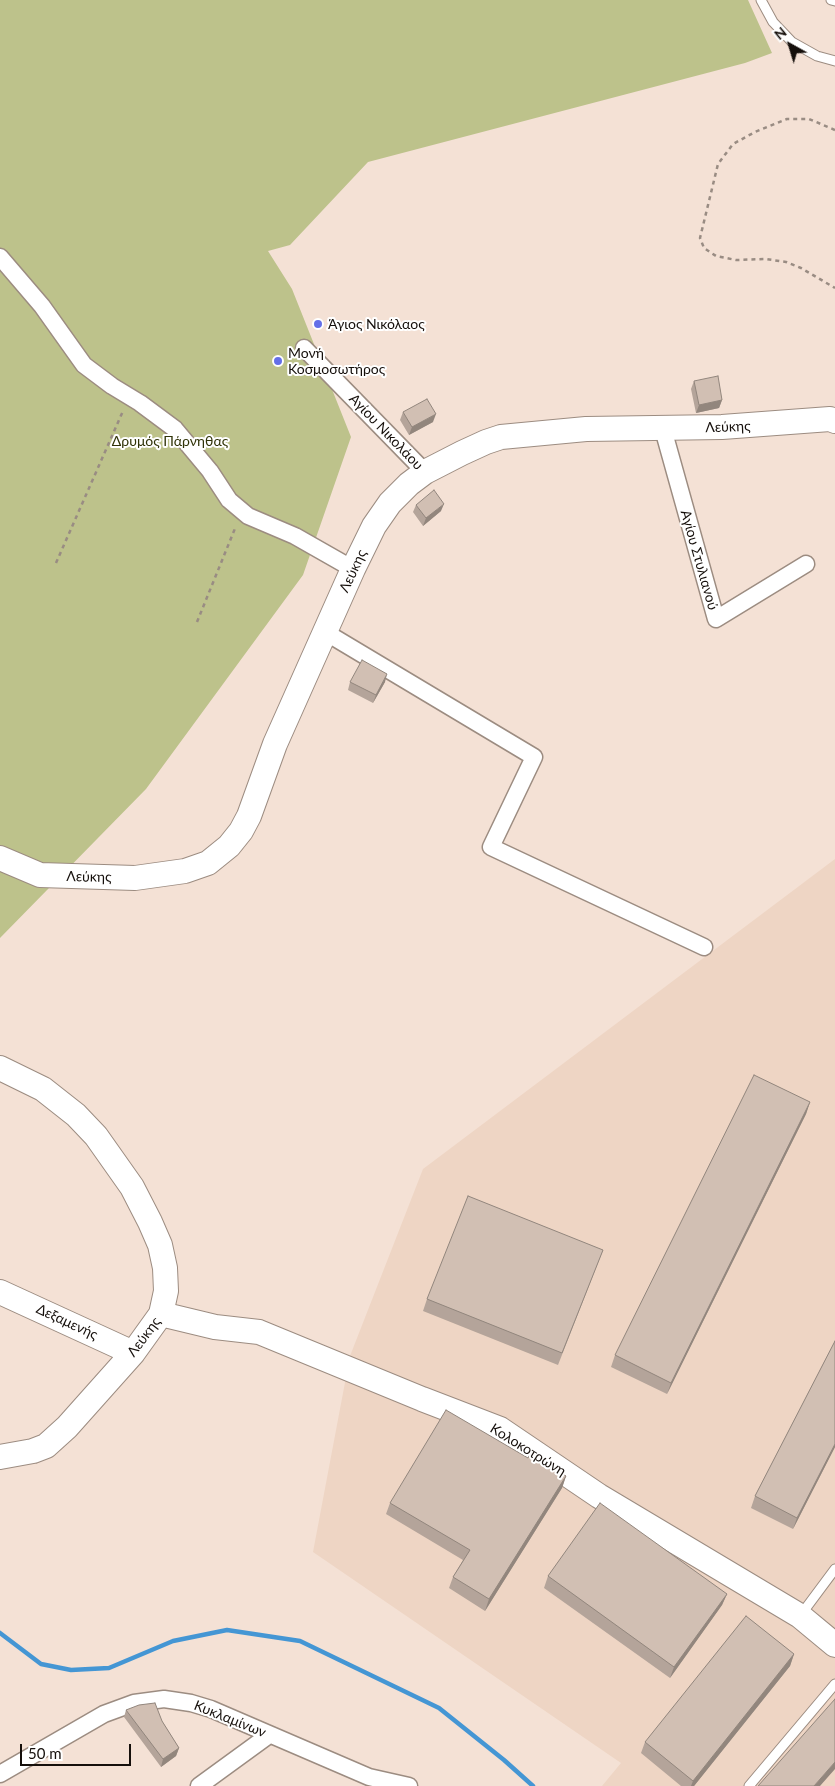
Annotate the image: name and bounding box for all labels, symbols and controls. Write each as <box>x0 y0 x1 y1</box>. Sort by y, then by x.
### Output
north arrow <box>765 20 815 70</box>
text: N <box>771 23 790 43</box>
place label: Άγιος Νικόλαος <box>328 316 425 332</box>
marker: Άγιος Νικόλαος <box>312 318 324 330</box>
place label: Μονή Κοσμοσωτήρος <box>288 345 385 378</box>
marker: Μονή Κοσμοσωτήρος <box>272 355 284 367</box>
street label: Αγίου Νικολάου <box>345 390 427 474</box>
street label: Λεύκης <box>705 418 751 436</box>
park label: Δρυμός Πάρνηθας <box>112 433 228 449</box>
street label: Αγίου Στυλιανού <box>677 508 721 612</box>
street label: Λεύκης <box>336 547 370 595</box>
street label: Λεύκης <box>66 868 112 886</box>
street label: Δεξαμενής <box>34 1300 100 1344</box>
street label: Λεύκης <box>124 1314 164 1360</box>
street label: Κολοκοτρώνη <box>487 1420 569 1480</box>
street label: Κυκλαμίνων <box>192 1697 268 1741</box>
scale bar <box>22 1734 134 1766</box>
text: 50 m <box>28 1744 62 1762</box>

